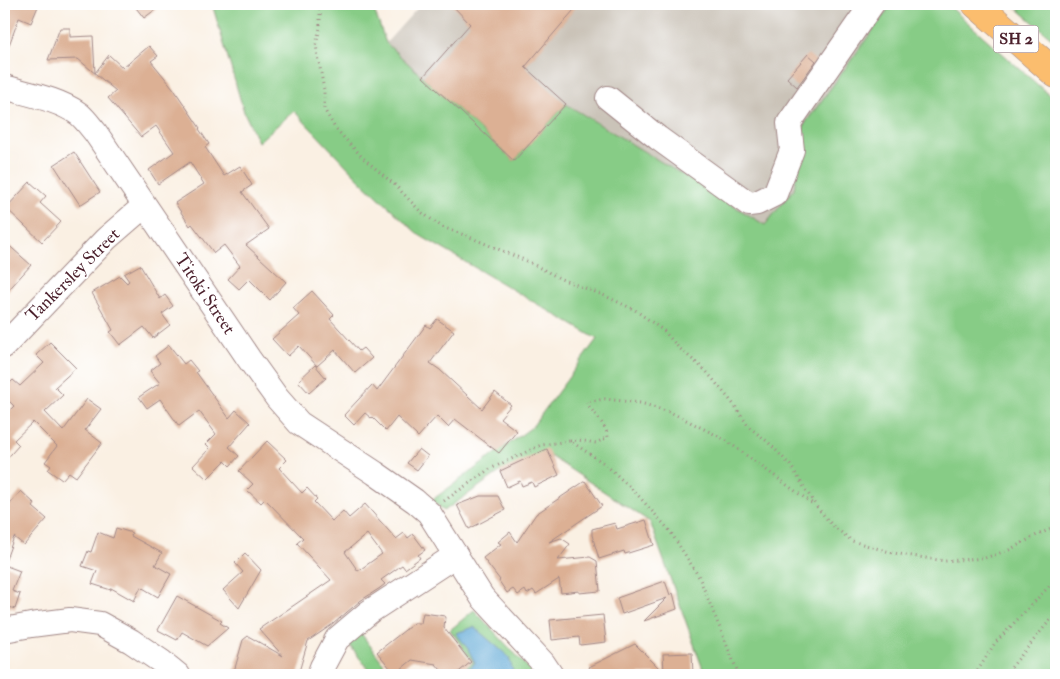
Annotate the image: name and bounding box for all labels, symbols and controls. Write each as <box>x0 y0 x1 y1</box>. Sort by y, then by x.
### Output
road number: SH 2 <box>994 26 1038 52</box>
street label: Tankersley Street <box>21 223 125 327</box>
street label: Titoki Street <box>170 249 241 339</box>

